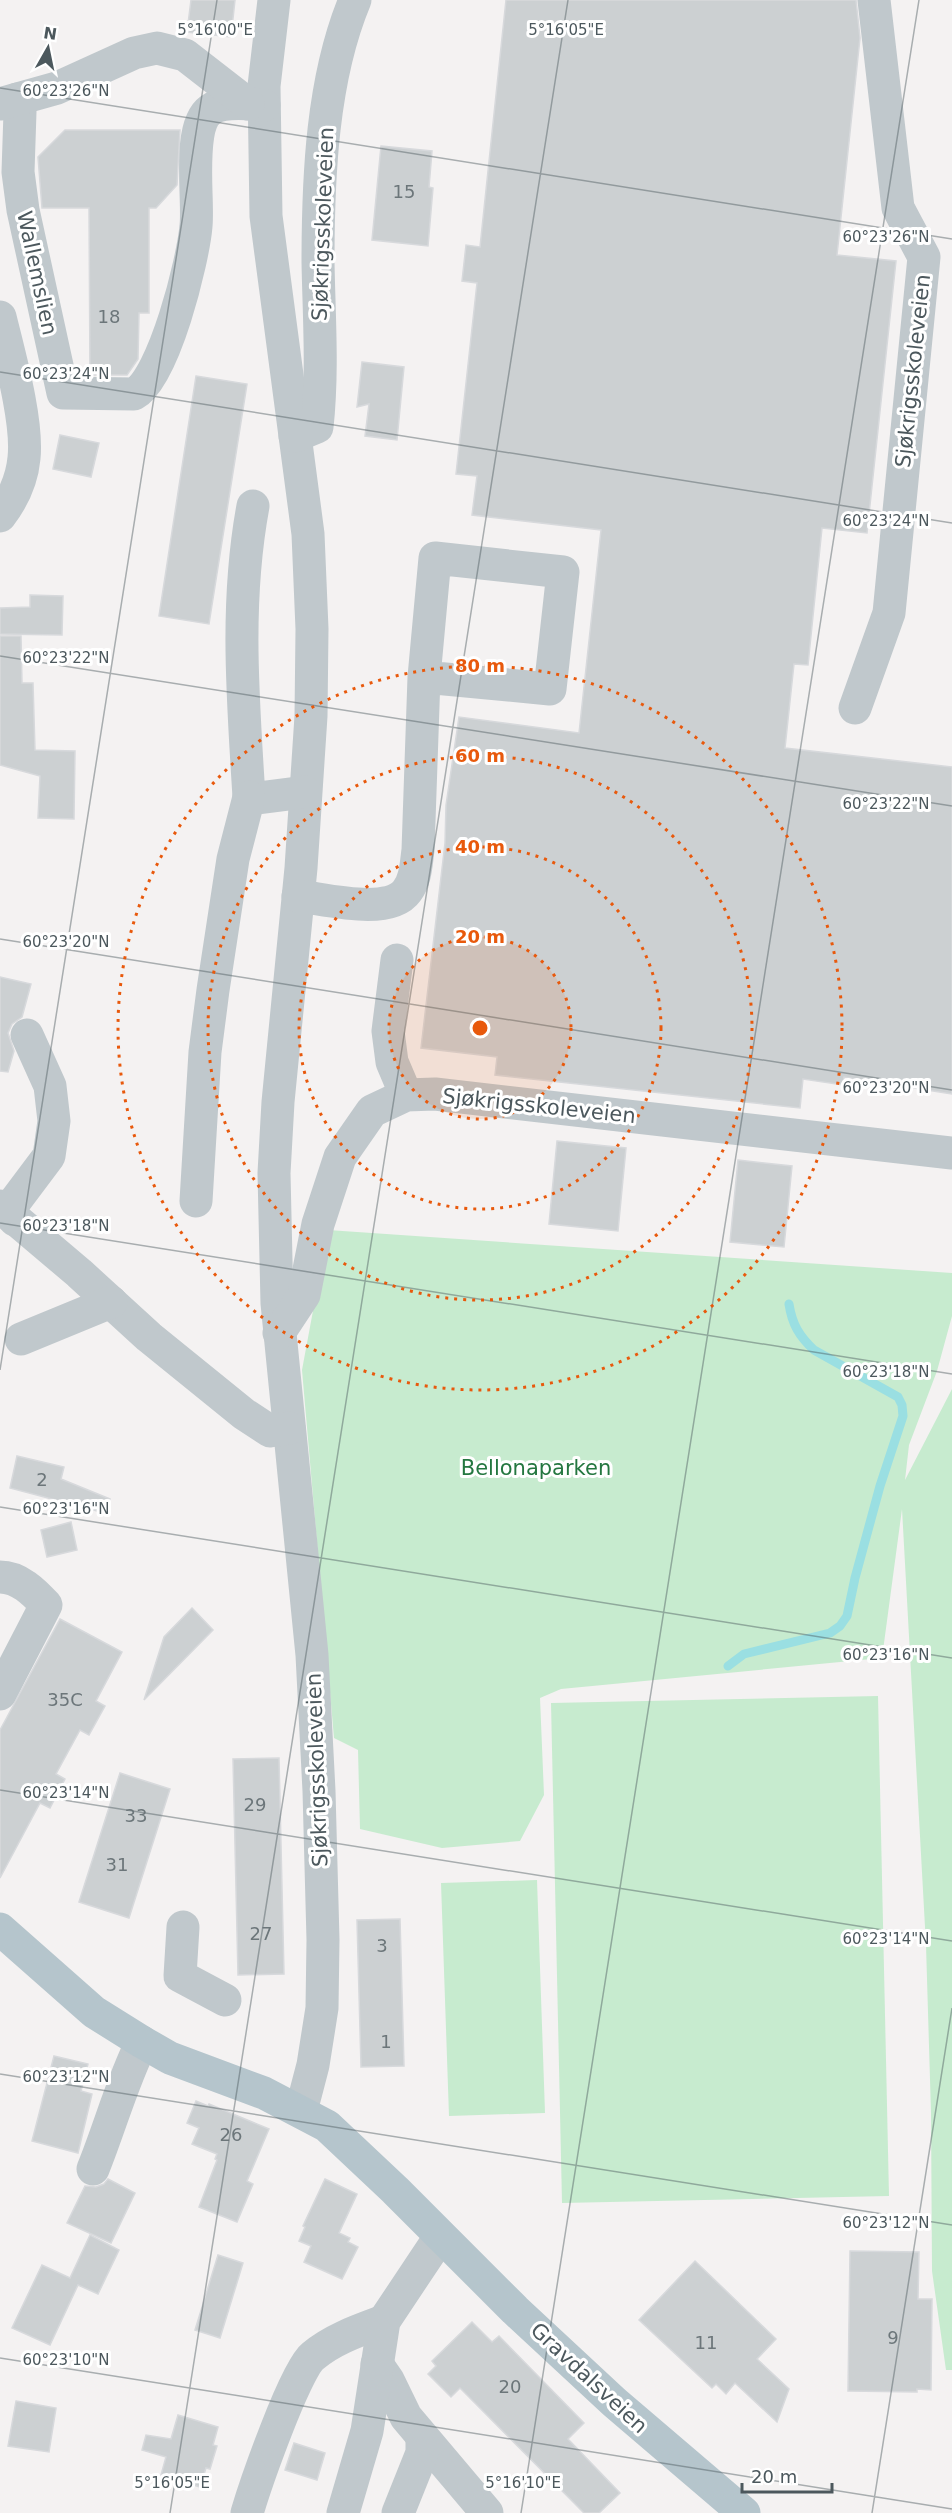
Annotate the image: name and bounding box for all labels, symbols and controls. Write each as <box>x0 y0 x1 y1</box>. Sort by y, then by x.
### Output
north arrow <box>18 18 78 78</box>
text: 5°16'00"E <box>177 21 253 39</box>
text: 5°16'05"E <box>528 21 604 39</box>
text: N <box>42 23 58 44</box>
text: 60°23'26"N <box>22 82 110 100</box>
street label: Sjøkrigsskoleveien <box>308 126 338 322</box>
house number: 15 <box>393 181 415 202</box>
street label: Wallemslien <box>12 209 62 337</box>
text: 60°23'26"N <box>842 228 930 246</box>
street label: Sjøkrigsskoleveien <box>891 273 935 469</box>
house number: 18 <box>98 306 120 327</box>
text: 60°23'24"N <box>22 365 110 383</box>
text: 60°23'24"N <box>842 512 930 530</box>
text: 60°23'22"N <box>22 649 110 667</box>
text: 80 m <box>455 655 505 676</box>
text: 60 m <box>455 745 505 766</box>
text: 60°23'22"N <box>842 795 930 813</box>
text: 40 m <box>455 836 505 857</box>
text: 20 m <box>455 926 505 947</box>
text: 60°23'20"N <box>22 933 110 951</box>
centre of rings <box>470 1018 490 1038</box>
text: 60°23'20"N <box>842 1079 930 1097</box>
street label: Sjøkrigsskoleveien <box>441 1084 637 1128</box>
text: 60°23'18"N <box>22 1217 110 1235</box>
text: 60°23'18"N <box>842 1363 930 1381</box>
park label: Bellonaparken <box>461 1456 611 1480</box>
house number: 2 <box>36 1469 48 1490</box>
text: 60°23'16"N <box>22 1500 110 1518</box>
text: 60°23'16"N <box>842 1646 930 1664</box>
street label: Sjøkrigsskoleveien <box>302 1672 332 1868</box>
house number: 35C <box>47 1689 83 1710</box>
text: 60°23'14"N <box>22 1784 110 1802</box>
house number: 29 <box>244 1794 266 1815</box>
house number: 33 <box>125 1805 147 1826</box>
house number: 31 <box>106 1854 128 1875</box>
house number: 27 <box>250 1923 272 1944</box>
text: 60°23'14"N <box>842 1930 930 1948</box>
house number: 3 <box>376 1935 388 1956</box>
house number: 1 <box>380 2031 392 2052</box>
text: 60°23'12"N <box>22 2068 110 2086</box>
house number: 26 <box>220 2124 242 2145</box>
text: 60°23'12"N <box>842 2214 930 2232</box>
street label: Gravdalsveien <box>526 2318 652 2438</box>
house number: 9 <box>887 2327 899 2348</box>
house number: 11 <box>695 2332 717 2353</box>
text: 60°23'10"N <box>22 2351 110 2369</box>
house number: 20 <box>499 2376 521 2397</box>
scale bar <box>742 2456 832 2494</box>
text: 20 m <box>751 2466 797 2487</box>
text: 5°16'05"E <box>134 2474 210 2492</box>
text: 5°16'10"E <box>485 2474 561 2492</box>

